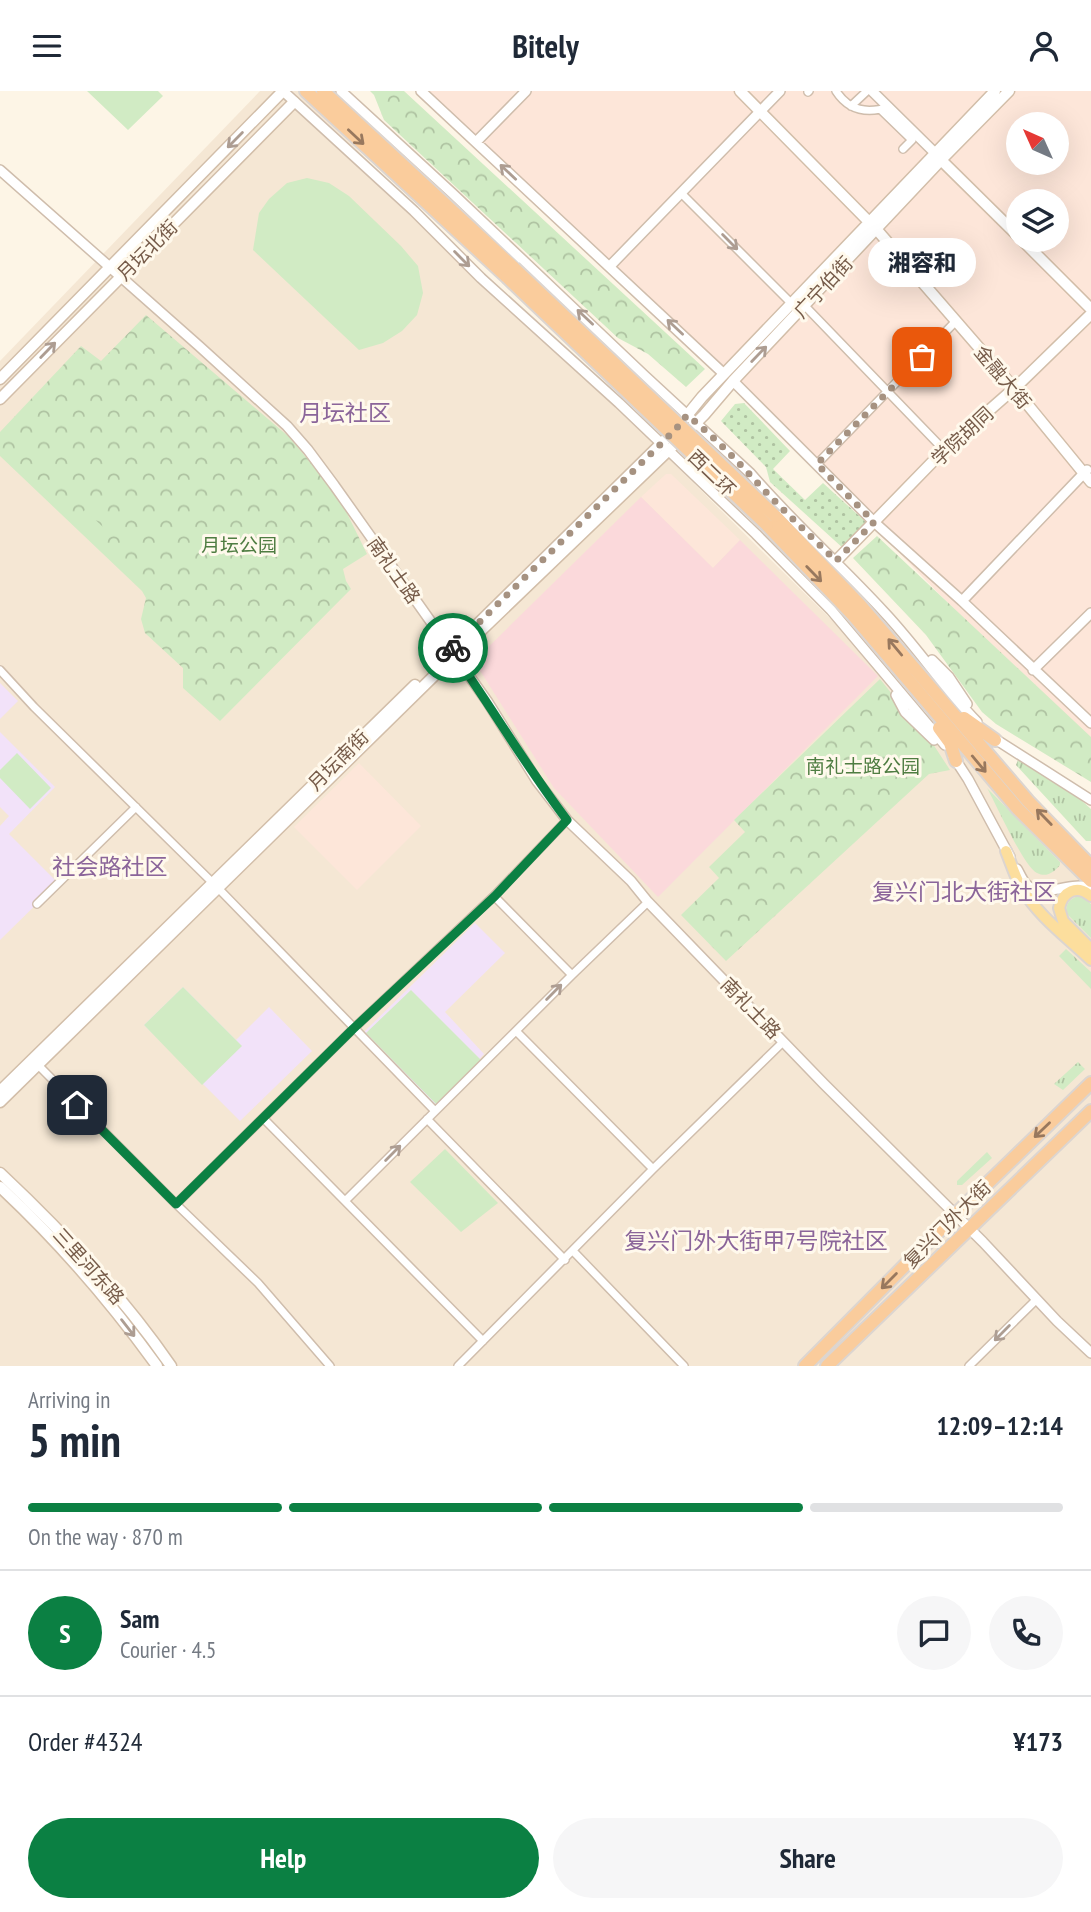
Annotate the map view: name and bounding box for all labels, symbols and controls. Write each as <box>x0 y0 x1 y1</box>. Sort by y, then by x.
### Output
text: Bitely <box>512 25 579 67</box>
icon: menu <box>28 27 66 65</box>
icon: person <box>1025 27 1063 65</box>
north arrow <box>1006 112 1069 175</box>
map controls <box>1006 112 1069 252</box>
one-way arrow <box>347 129 364 146</box>
one-way arrow <box>227 131 244 148</box>
one-way arrow <box>500 163 517 180</box>
button: layers <box>1006 189 1069 252</box>
street label: 月坛北街 <box>112 215 182 285</box>
one-way arrow <box>721 234 738 251</box>
callout: 湘容和 <box>868 238 976 287</box>
text: 湘容和 <box>888 248 957 277</box>
one-way arrow <box>454 251 471 268</box>
street label: 广宁伯街 <box>788 251 858 323</box>
one-way arrow <box>576 309 593 326</box>
one-way arrow <box>667 318 684 335</box>
pin <box>892 327 952 387</box>
icon: bag <box>903 338 941 376</box>
street label: 金融大街 <box>969 340 1037 414</box>
one-way arrow <box>39 342 56 359</box>
one-way arrow <box>751 345 767 363</box>
district label: 月坛社区 <box>299 398 391 427</box>
street label: 学院胡同 <box>926 401 998 471</box>
street label: 西二环 <box>683 445 741 501</box>
street label: 南礼士路 <box>362 532 426 608</box>
park label: 月坛公园 <box>201 533 277 557</box>
one-way arrow <box>806 565 823 582</box>
courier <box>418 613 488 683</box>
icon: bike <box>434 629 472 667</box>
one-way arrow <box>888 638 903 656</box>
street label: 月坛南街 <box>303 725 373 795</box>
park label: 南礼士路公园 <box>806 754 920 778</box>
one-way arrow <box>971 755 987 773</box>
one-way arrow <box>1035 809 1052 826</box>
district label: 社会路社区 <box>53 852 168 881</box>
district label: 复兴门北大街社区 <box>872 877 1056 906</box>
street label: 南礼士路 <box>716 972 786 1044</box>
one-way arrow <box>546 984 563 1001</box>
pin <box>47 1075 107 1135</box>
icon: home <box>58 1086 96 1124</box>
one-way arrow <box>1034 1122 1051 1139</box>
one-way arrow <box>384 1145 401 1162</box>
street label: 复兴门外大街 <box>898 1175 996 1273</box>
street label: 三里河东路 <box>48 1223 130 1309</box>
district label: 复兴门外大街甲7号院社区 <box>624 1226 888 1255</box>
one-way arrow <box>881 1273 898 1290</box>
one-way arrow <box>121 1318 136 1336</box>
one-way arrow <box>994 1324 1011 1341</box>
text: Arriving in <box>28 1385 110 1414</box>
text: 12:09–12:14 <box>936 1409 1063 1442</box>
text: 5 min <box>28 1410 121 1470</box>
text: On the way · 870 m <box>28 1522 183 1551</box>
button: chat <box>897 1596 971 1670</box>
button: phone <box>989 1596 1063 1670</box>
text: Sam <box>120 1602 159 1635</box>
text: S <box>59 1617 71 1650</box>
text: Courier · 4.5 <box>120 1635 216 1664</box>
text: Order #4324 <box>28 1725 143 1758</box>
text: ¥173 <box>1013 1725 1063 1758</box>
button: Help <box>28 1818 539 1898</box>
button: Share <box>553 1818 1063 1898</box>

